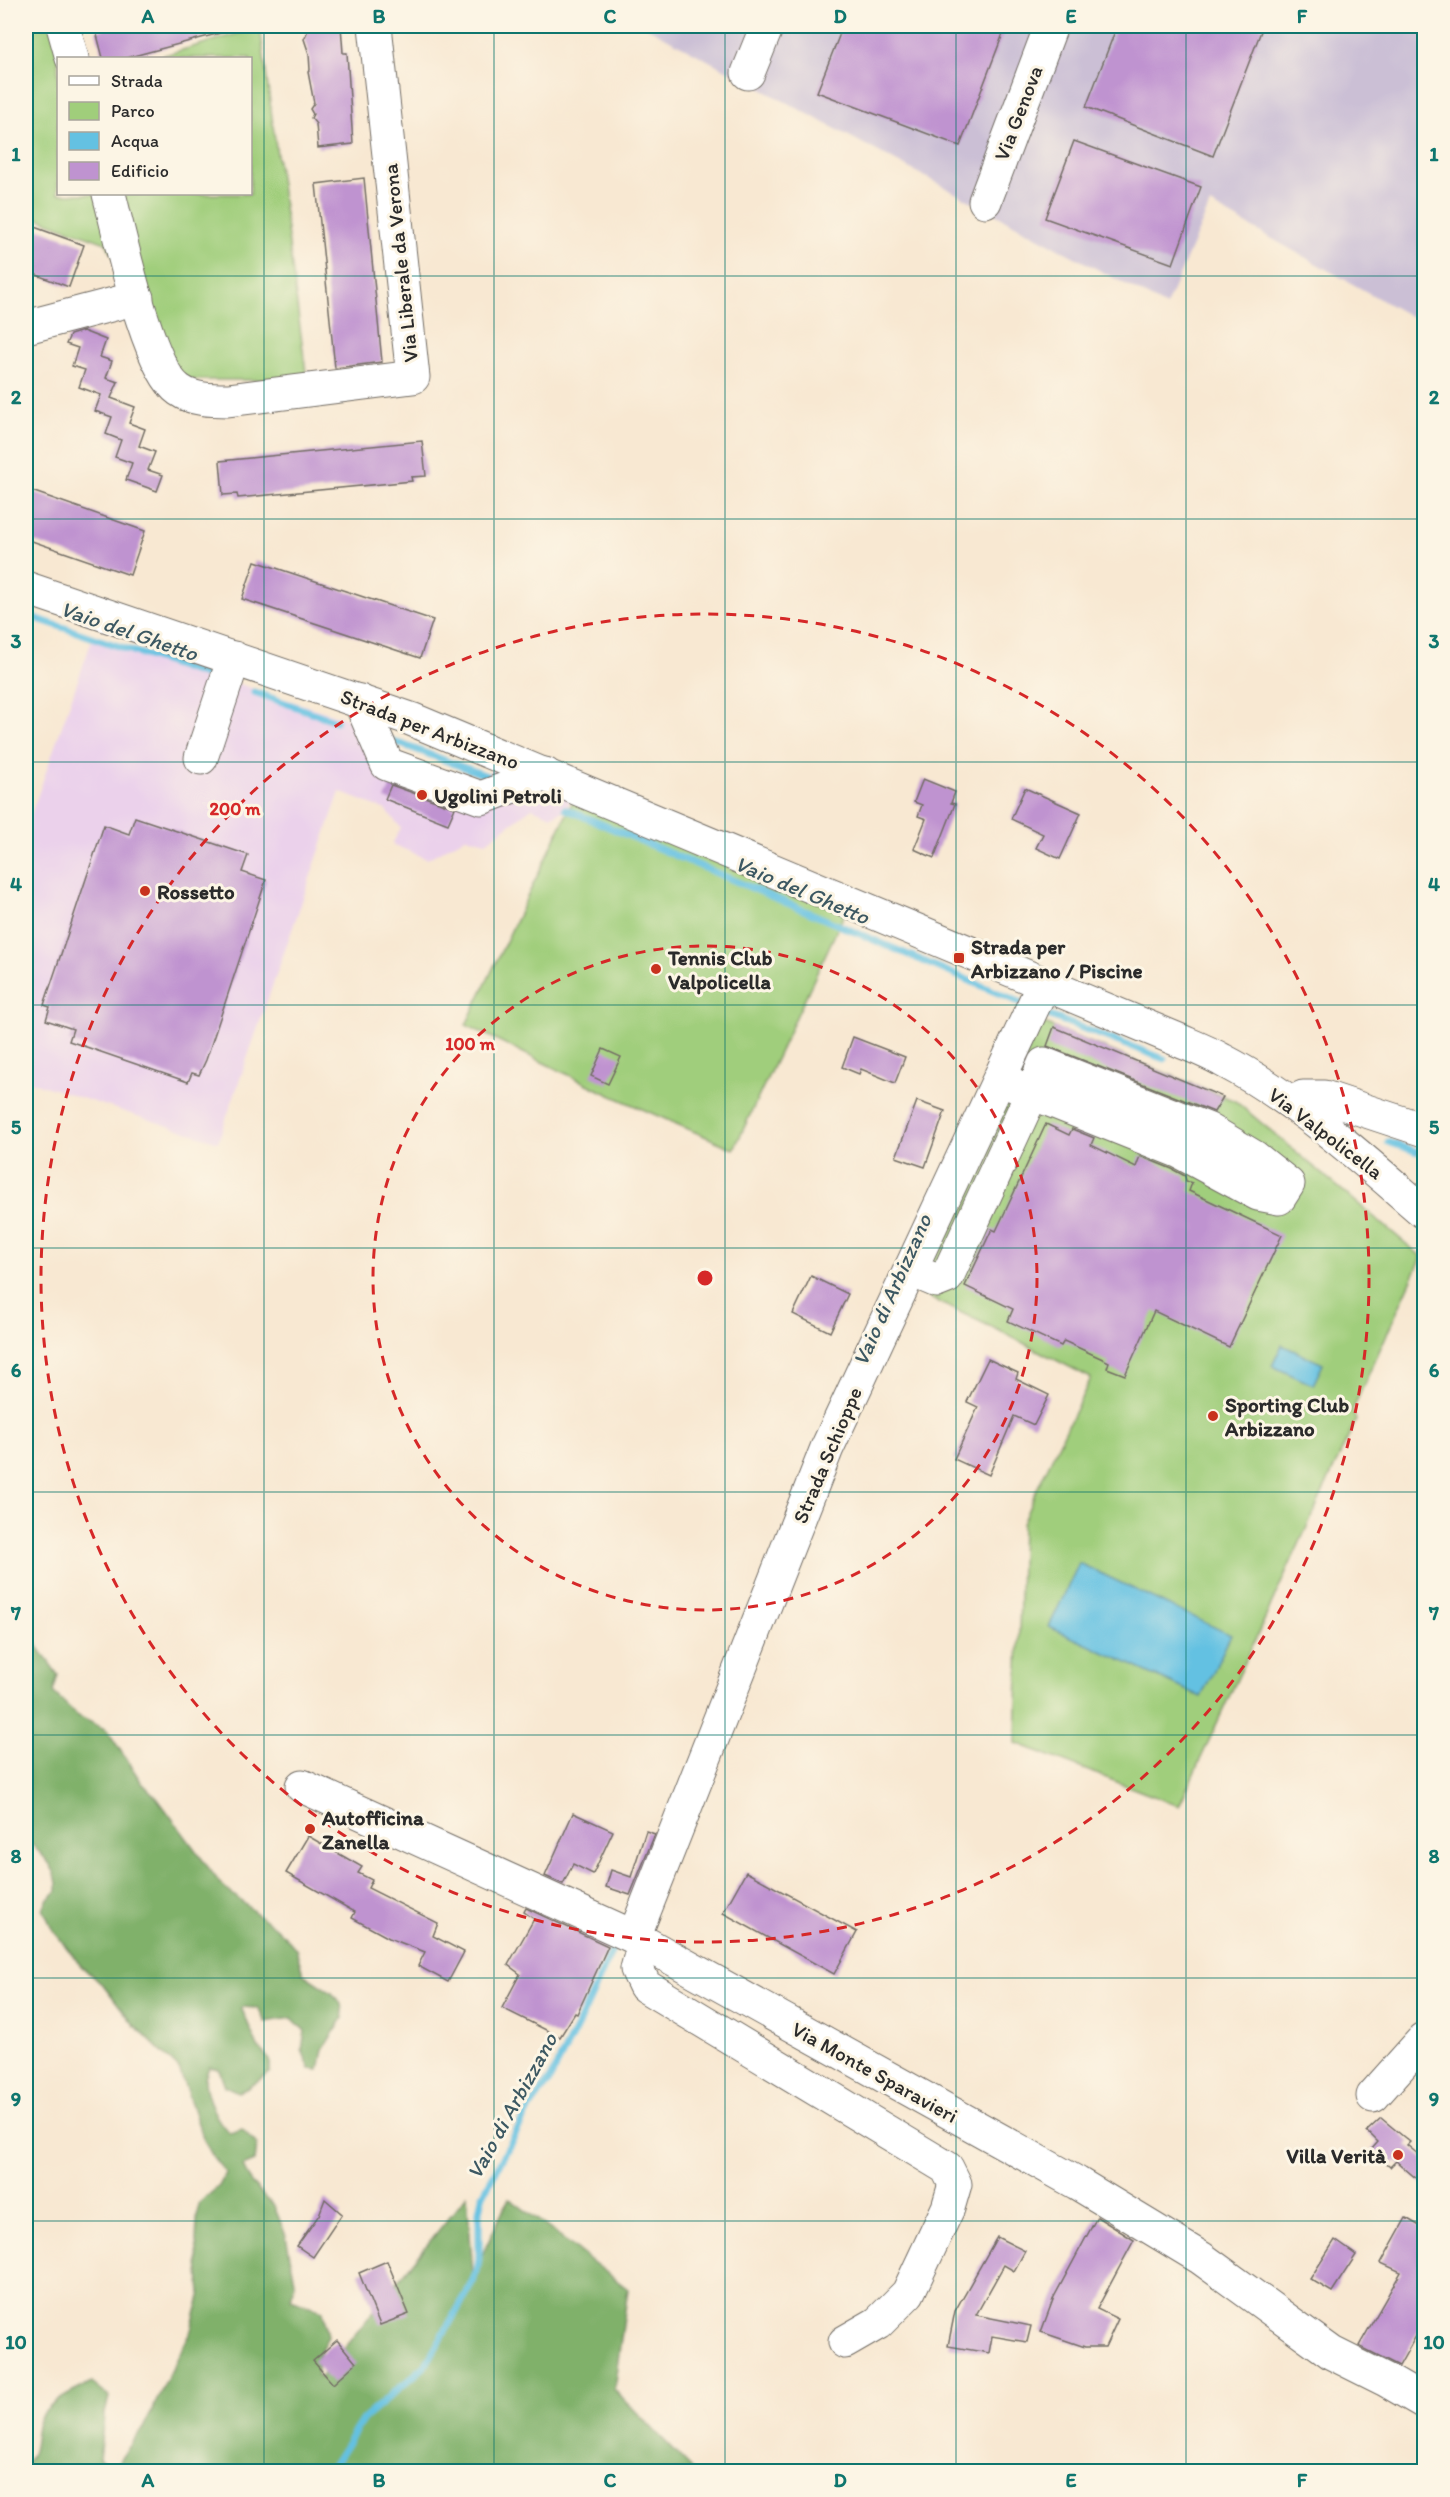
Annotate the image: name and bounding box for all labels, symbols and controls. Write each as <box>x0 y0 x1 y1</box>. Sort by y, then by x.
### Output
text: A <box>141 4 155 28</box>
text: B <box>373 4 386 28</box>
text: C <box>604 4 617 28</box>
text: D <box>833 4 847 28</box>
text: E <box>1065 4 1077 28</box>
text: F <box>1297 4 1308 28</box>
legend <box>57 57 252 195</box>
street label: Via Genova <box>988 62 1048 164</box>
text: Strada <box>111 70 163 92</box>
text: Parco <box>111 100 155 122</box>
text: Acqua <box>111 130 159 152</box>
text: 1 <box>11 142 21 166</box>
text: 1 <box>1429 142 1439 166</box>
text: Edificio <box>111 160 169 182</box>
street label: Via Liberale da Verona <box>377 162 423 364</box>
text: 2 <box>11 385 22 409</box>
text: 2 <box>1429 385 1440 409</box>
water label: Vaio del Ghetto <box>57 595 202 667</box>
text: 3 <box>11 629 22 653</box>
text: 3 <box>1429 629 1440 653</box>
street label: Strada per Arbizzano <box>337 683 523 775</box>
place label: Ugolini Petroli <box>434 783 562 809</box>
marker: Ugolini Petroli <box>415 788 429 802</box>
text: 200 m <box>210 798 261 820</box>
water label: Vaio del Ghetto <box>731 850 874 931</box>
text: 4 <box>10 872 22 896</box>
text: 4 <box>1428 872 1440 896</box>
place label: Rossetto <box>157 879 235 904</box>
marker: Rossetto <box>138 884 152 898</box>
place label: Strada per Arbizzano / Piscine <box>970 934 1143 983</box>
place label: Tennis Club Valpolicella <box>667 945 772 995</box>
marker: Strada per Arbizzano / Piscine <box>952 951 966 965</box>
marker: Tennis Club Valpolicella <box>649 962 663 976</box>
text: 100 m <box>445 1033 496 1055</box>
street label: Via Valpolicella <box>1264 1082 1388 1184</box>
text: 5 <box>11 1115 22 1139</box>
text: 5 <box>1429 1115 1440 1139</box>
water label: Vaio di Arbizzano <box>847 1209 938 1370</box>
centre of rings <box>695 1268 715 1288</box>
text: 6 <box>11 1358 22 1382</box>
text: 6 <box>1429 1358 1440 1382</box>
street label: Strada Schioppe <box>787 1383 867 1527</box>
place label: Sporting Club Arbizzano <box>1224 1392 1349 1441</box>
marker: Sporting Club Arbizzano <box>1206 1409 1220 1423</box>
text: 7 <box>10 1601 21 1625</box>
text: 7 <box>1428 1601 1439 1625</box>
place label: Autofficina Zanella <box>321 1805 425 1854</box>
marker: Autofficina Zanella <box>303 1822 317 1836</box>
text: 8 <box>11 1844 22 1868</box>
text: 8 <box>1429 1844 1440 1868</box>
street label: Via Monte Sparavieri <box>788 2016 962 2128</box>
water label: Vaio di Arbizzano <box>461 2028 564 2184</box>
text: 9 <box>11 2087 21 2111</box>
text: 9 <box>1429 2087 1439 2111</box>
place label: Villa Verità <box>1286 2143 1387 2168</box>
marker: Villa Verità <box>1391 2148 1405 2162</box>
text: 10 <box>5 2330 27 2354</box>
text: 10 <box>1423 2330 1445 2354</box>
text: A <box>141 2468 155 2492</box>
text: B <box>373 2468 386 2492</box>
text: C <box>604 2468 617 2492</box>
text: D <box>833 2468 847 2492</box>
text: E <box>1065 2468 1077 2492</box>
text: F <box>1297 2468 1308 2492</box>

